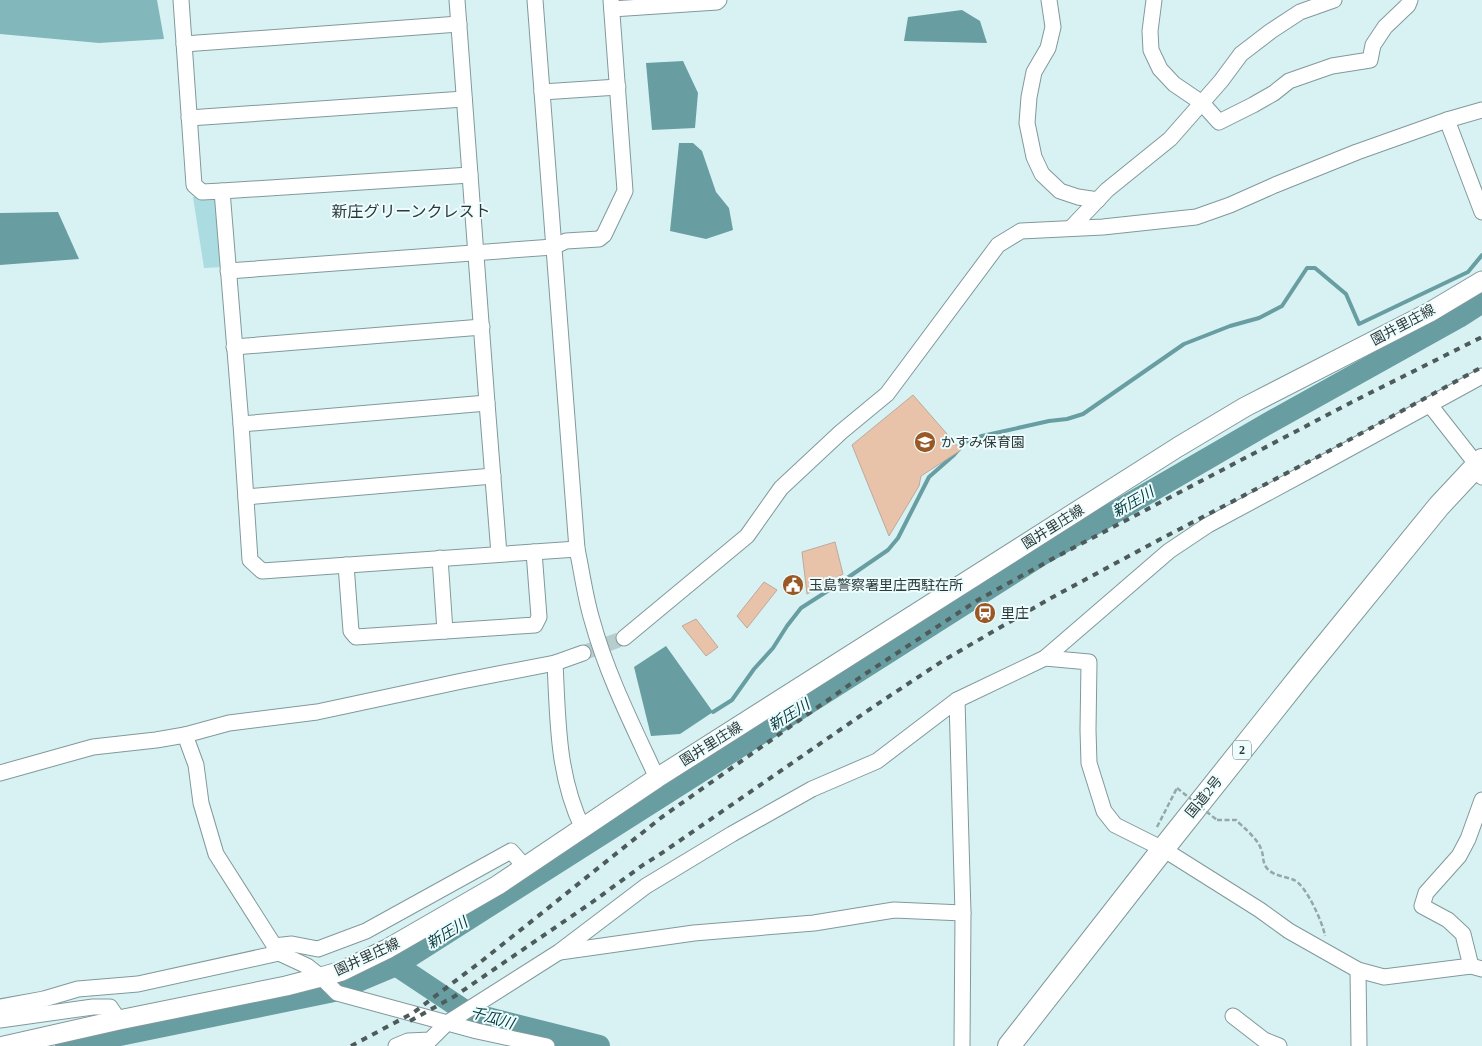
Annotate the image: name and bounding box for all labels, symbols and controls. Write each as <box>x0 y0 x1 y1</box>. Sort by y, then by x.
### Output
district label: 新庄グリーンクレスト <box>331 203 491 220</box>
street label: 園井里庄線 <box>1368 301 1437 348</box>
school or university icon: かすみ保育園 <box>913 430 937 454</box>
place label: かすみ保育園 <box>941 435 1025 450</box>
water label: 新圧川 <box>1110 483 1158 520</box>
street label: 園井里庄線 <box>1019 501 1087 552</box>
public building icon: 玉島警察署里庄西駐在所 <box>781 573 805 597</box>
place label: 玉島警察署里庄西駐在所 <box>809 578 963 593</box>
station icon: 里庄 <box>973 601 997 625</box>
place label: 里庄 <box>1001 606 1029 621</box>
water label: 新圧川 <box>766 695 814 734</box>
street label: 園井里庄線 <box>677 718 745 769</box>
road number: 2 <box>1233 740 1251 760</box>
street label: 国道2号 <box>1183 773 1225 821</box>
water label: 新圧川 <box>424 913 472 952</box>
street label: 園井里庄線 <box>332 935 402 979</box>
water label: 千瓜川 <box>468 1004 518 1032</box>

